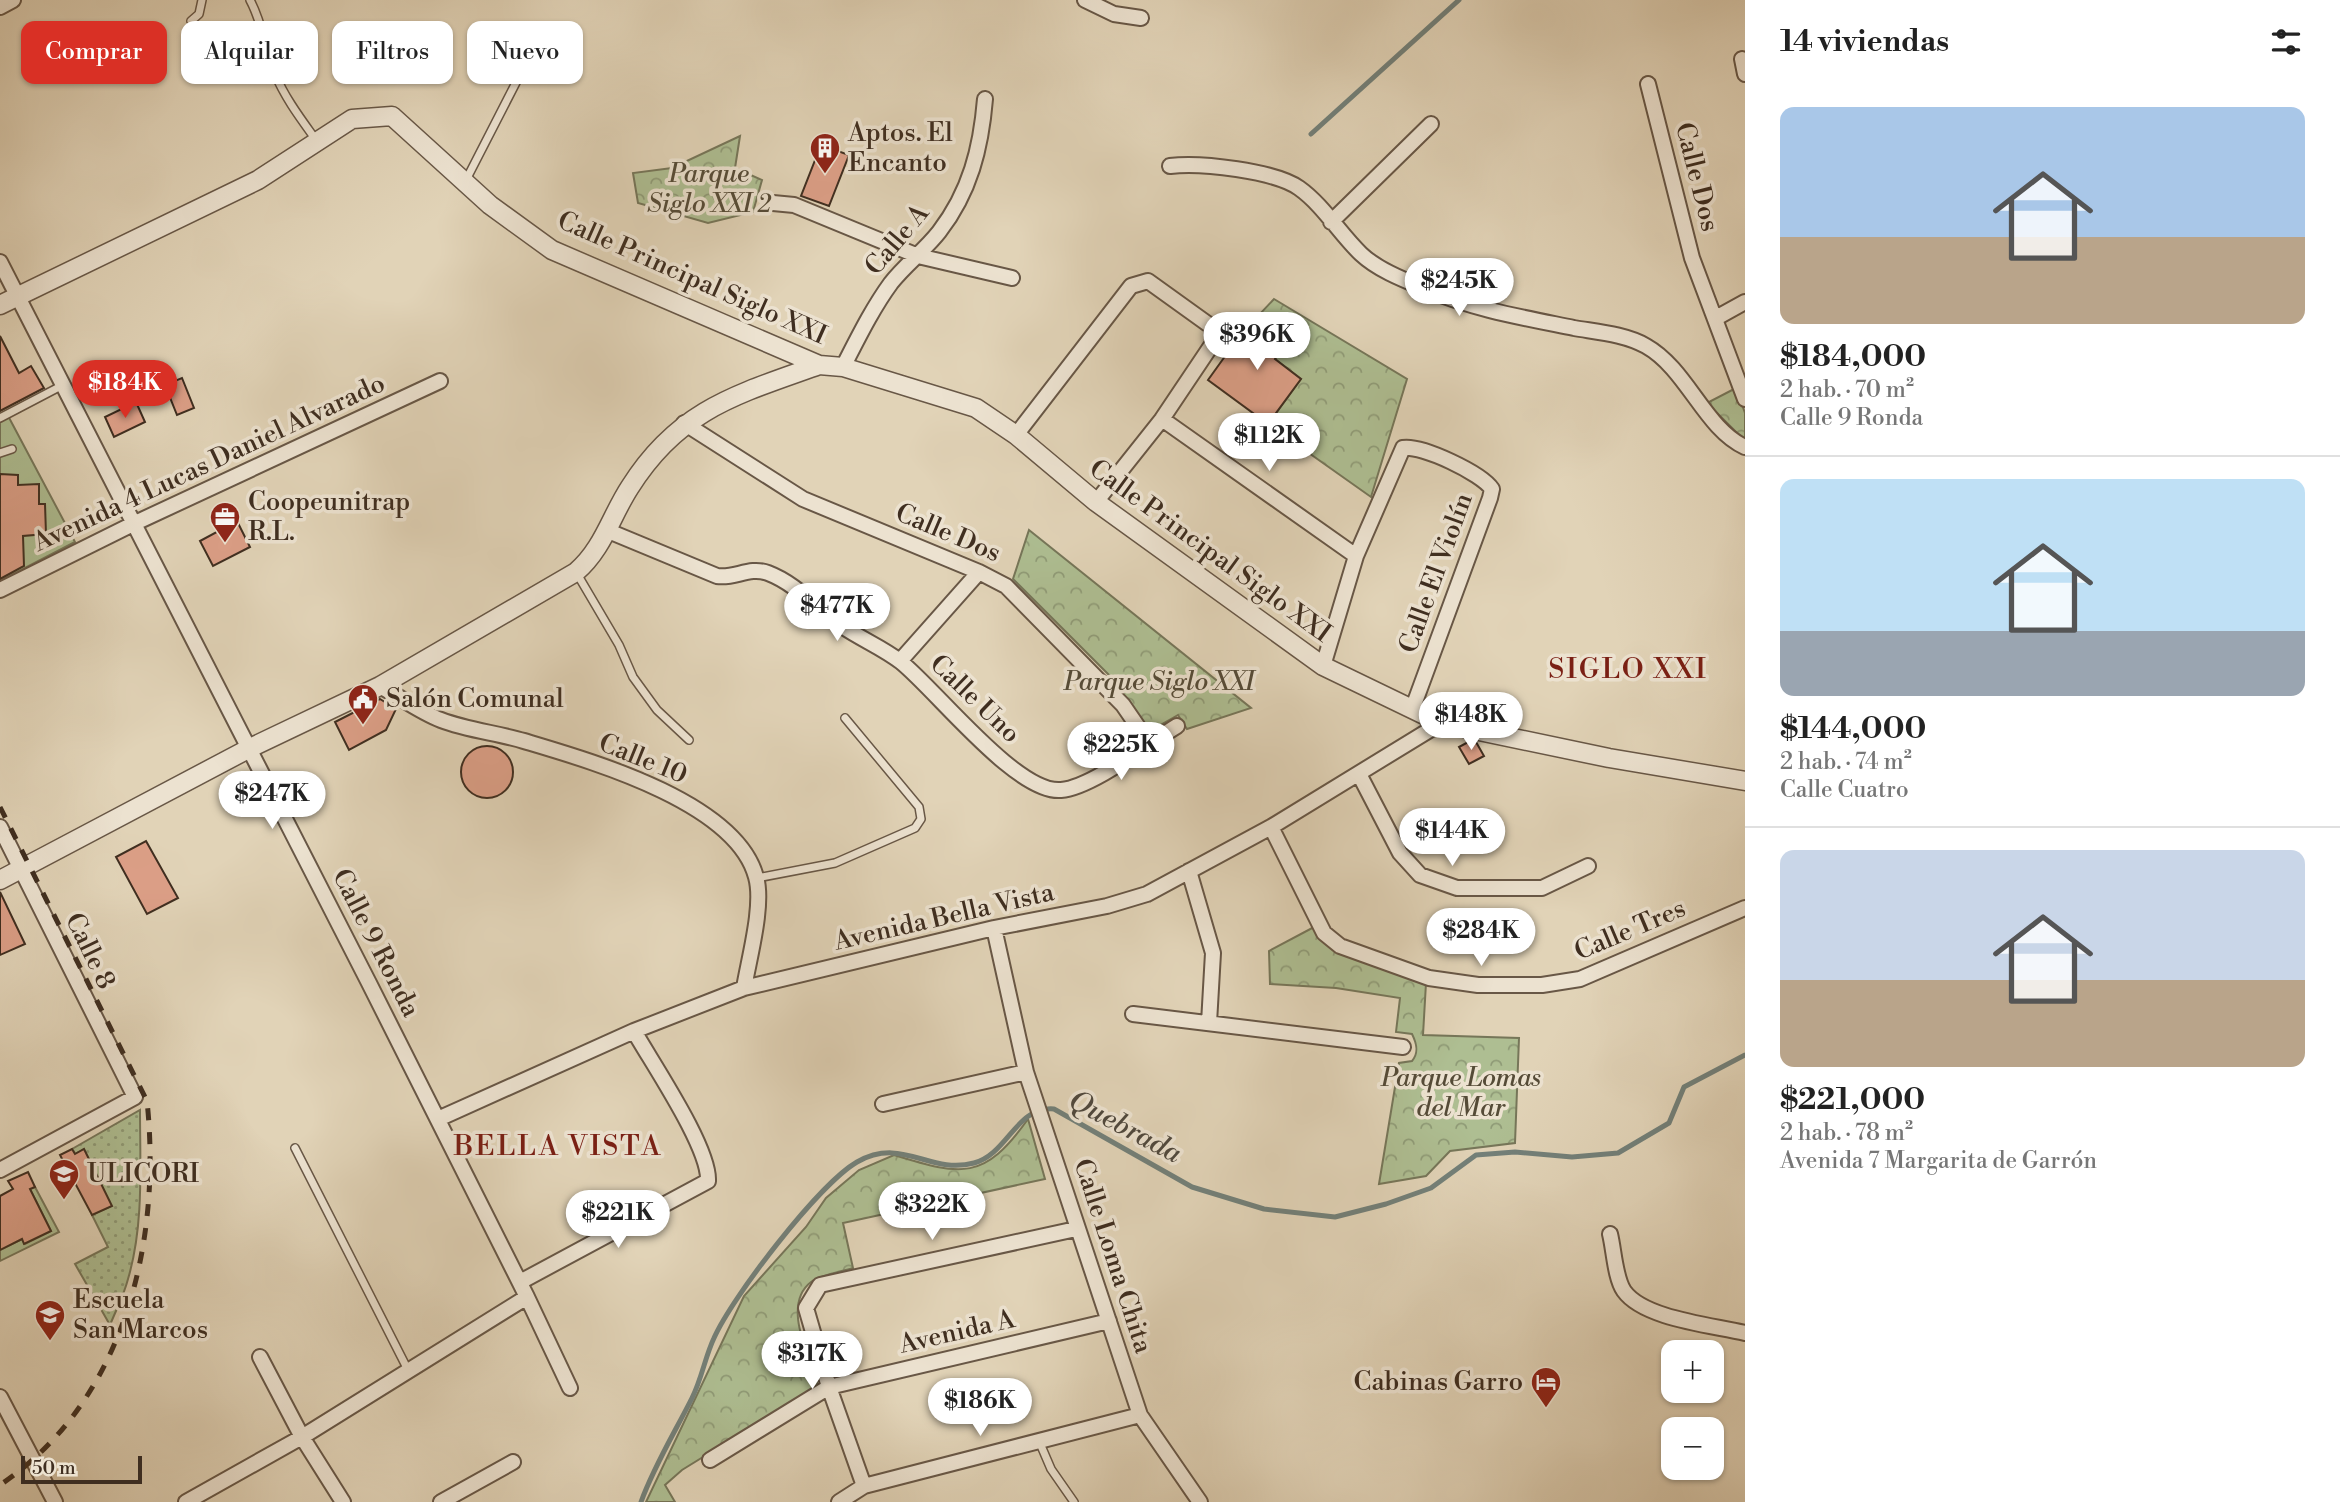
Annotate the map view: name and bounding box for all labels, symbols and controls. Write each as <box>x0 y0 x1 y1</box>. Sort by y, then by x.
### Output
chip: Comprar <box>21 21 167 84</box>
chip: Alquilar <box>181 21 318 84</box>
chip: Filtros <box>332 21 453 84</box>
chip: Nuevo <box>467 21 583 84</box>
text: 14 viviendas <box>1780 23 1949 61</box>
icon: filters <box>2267 23 2305 61</box>
place label: Aptos. El Encanto <box>847 117 953 179</box>
street label: Calle Dos <box>1668 119 1726 235</box>
building icon: Aptos. El Encanto <box>808 131 842 175</box>
icon: home <box>1980 153 2106 279</box>
park label: Parque Siglo XXI 2 <box>647 158 772 220</box>
street label: Calle A <box>858 197 937 282</box>
street label: Calle Principal Siglo XXI <box>553 204 832 352</box>
pin: $245K <box>1410 258 1508 318</box>
text: $245K <box>1421 267 1497 295</box>
pin: $396K <box>1208 312 1306 372</box>
text: $396K <box>1219 321 1295 349</box>
text: $184,000 <box>1780 338 1926 376</box>
pin: $184K <box>76 360 174 420</box>
street label: Avenida 4 Lucas Daniel Alvarado <box>27 367 390 559</box>
text: $184K <box>88 369 162 397</box>
text: 2 hab. · 70 m² <box>1780 376 1914 404</box>
text: Calle 9 Ronda <box>1780 404 1923 432</box>
pin: $112K <box>1220 414 1318 473</box>
text: $112K <box>1234 422 1304 450</box>
street label: Calle Principal Siglo XXI <box>1083 453 1337 650</box>
place label: Coopeunitrap R.L. <box>248 486 410 548</box>
street label: Calle El Violín <box>1392 489 1480 657</box>
street label: Calle Dos <box>891 497 1005 569</box>
office icon: Coopeunitrap R.L. <box>208 500 242 544</box>
icon: home <box>1980 525 2106 651</box>
pin: $477K <box>788 584 886 643</box>
text: $477K <box>800 592 874 620</box>
street label: Calle Uno <box>923 648 1027 750</box>
district label: SIGLO XXI <box>1548 652 1708 687</box>
park label: Parque Siglo XXI <box>1063 666 1257 698</box>
public building icon: Salón Comunal <box>346 682 380 726</box>
place label: Salón Comunal <box>386 683 564 715</box>
pin: $148K <box>1422 692 1520 752</box>
text: $148K <box>1435 701 1507 729</box>
text: $144,000 <box>1780 710 1926 748</box>
pin: $225K <box>1072 722 1170 782</box>
street label: Calle 10 <box>594 727 692 791</box>
text: $225K <box>1083 731 1159 759</box>
text: 2 hab. · 74 m² <box>1780 748 1912 776</box>
pin: $247K <box>223 772 321 831</box>
text: Calle Cuatro <box>1780 776 1909 804</box>
text: $247K <box>235 780 309 808</box>
pin: $144K <box>1403 808 1501 868</box>
text: $144K <box>1415 817 1489 845</box>
street label: Calle 9 Ronda <box>325 864 427 1023</box>
street label: Avenida Bella Vista <box>830 876 1058 958</box>
street label: Calle Tres <box>1570 892 1690 968</box>
icon: home <box>1980 896 2106 1022</box>
street label: Calle 8 <box>58 908 122 994</box>
pin: $284K <box>1432 908 1530 968</box>
text: $284K <box>1442 917 1520 945</box>
park label: Parque Lomas del Mar <box>1380 1062 1541 1124</box>
text: $221,000 <box>1780 1081 1925 1119</box>
water label: Quebrada <box>1063 1083 1188 1172</box>
text: 2 hab. · 78 m² <box>1780 1119 1913 1147</box>
district label: BELLA VISTA <box>453 1129 662 1164</box>
text: Avenida 7 Margarita de Garrón <box>1780 1147 2097 1175</box>
street label: Calle Loma Chita <box>1067 1155 1160 1358</box>
school or university icon: ULICORI <box>47 1157 81 1201</box>
place label: ULICORI <box>87 1158 199 1190</box>
pin: $322K <box>883 1182 981 1242</box>
pin: $221K <box>569 1190 667 1250</box>
text: $322K <box>895 1191 969 1219</box>
text: $221K <box>582 1199 654 1227</box>
place label: Escuela San Marcos <box>73 1284 208 1346</box>
school or university icon: Escuela San Marcos <box>33 1298 67 1342</box>
street label: Avenida A <box>895 1303 1019 1361</box>
pin: $317K <box>763 1332 861 1391</box>
text: $317K <box>778 1340 846 1368</box>
map controls <box>1661 1340 1724 1480</box>
button: + <box>1661 1340 1724 1403</box>
hotel icon: Cabinas Garro <box>1529 1365 1563 1409</box>
place label: Cabinas Garro <box>1354 1366 1523 1398</box>
pin: $186K <box>931 1378 1029 1438</box>
text: $186K <box>944 1387 1016 1415</box>
button: − <box>1661 1417 1724 1480</box>
scale bar <box>21 1453 142 1485</box>
text: 50 m <box>32 1456 76 1480</box>

